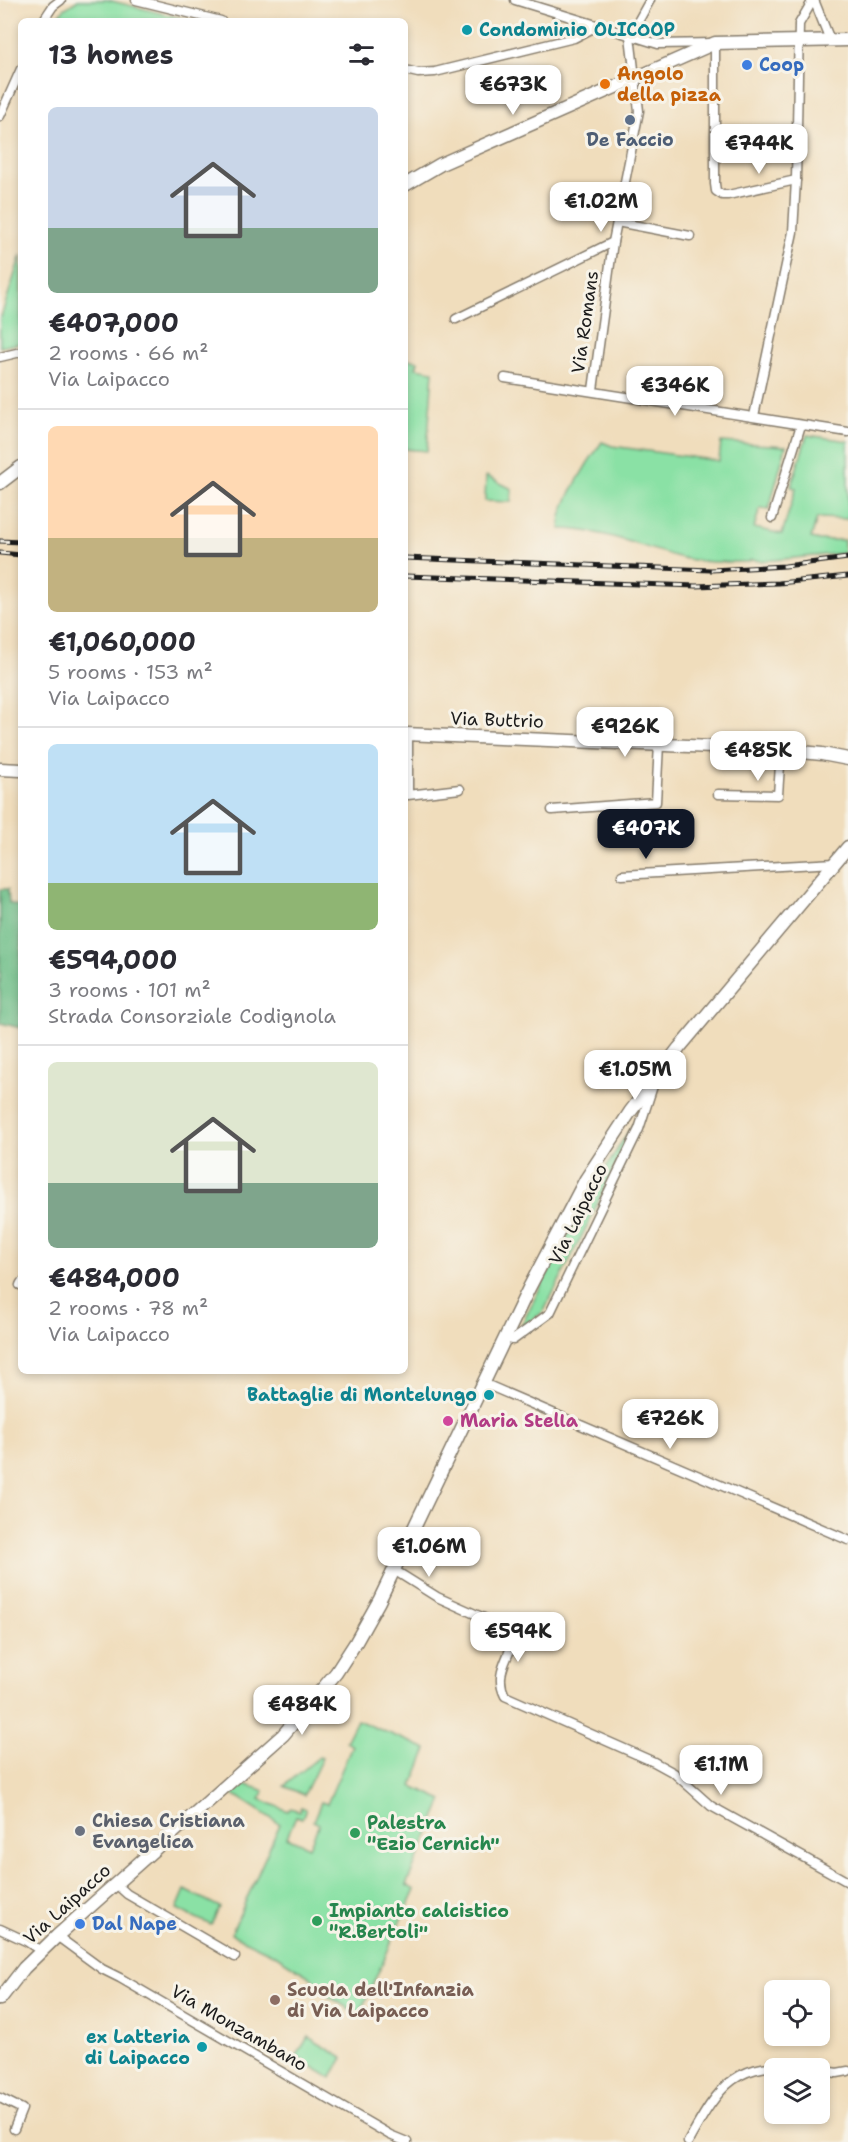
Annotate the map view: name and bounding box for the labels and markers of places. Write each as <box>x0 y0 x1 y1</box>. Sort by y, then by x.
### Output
place label: Condominio OLICOOP <box>479 18 675 42</box>
marker: Condominio OLICOOP <box>460 23 474 37</box>
place label: Coop <box>759 53 804 77</box>
marker: Coop <box>740 58 754 72</box>
place label: Angolo della pizza <box>617 62 722 107</box>
pin: €673K <box>471 65 555 116</box>
marker: Angolo della pizza <box>598 77 612 91</box>
marker: De Faccio <box>623 113 637 127</box>
pin: €744K <box>717 124 801 175</box>
place label: De Faccio <box>586 128 674 152</box>
pin: €1.02M <box>552 182 650 233</box>
pin: €346K <box>633 366 717 417</box>
pin: €926K <box>583 707 667 758</box>
pin: €485K <box>716 731 800 782</box>
pin: €407K <box>604 809 688 860</box>
pin: €1.05M <box>586 1050 684 1101</box>
place label: Battaglie di Montelungo <box>247 1383 477 1407</box>
marker: Battaglie di Montelungo <box>482 1388 496 1402</box>
pin: €726K <box>628 1399 712 1450</box>
place label: Maria Stella <box>460 1409 579 1433</box>
marker: Maria Stella <box>441 1414 455 1428</box>
pin: €1.06M <box>380 1527 478 1578</box>
pin: €594K <box>476 1612 560 1663</box>
pin: €484K <box>260 1685 344 1736</box>
pin: €1.1M <box>679 1745 763 1796</box>
place label: Chiesa Cristiana Evangelica <box>92 1809 245 1854</box>
place label: Palestra "Ezio Cernich" <box>367 1811 500 1856</box>
marker: Chiesa Cristiana Evangelica <box>73 1824 87 1838</box>
marker: Palestra "Ezio Cernich" <box>348 1826 362 1840</box>
place label: Impianto calcistico "R.Bertoli" <box>329 1899 509 1944</box>
place label: Dal Nape <box>92 1912 177 1936</box>
marker: Impianto calcistico "R.Bertoli" <box>310 1914 324 1928</box>
marker: Dal Nape <box>73 1917 87 1931</box>
place label: Scuola dell'Infanzia di Via Laipacco <box>287 1978 475 2023</box>
marker: Scuola dell'Infanzia di Via Laipacco <box>268 1993 282 2007</box>
place label: ex Latteria di Laipacco <box>85 2025 191 2070</box>
marker: ex Latteria di Laipacco <box>195 2040 209 2054</box>

